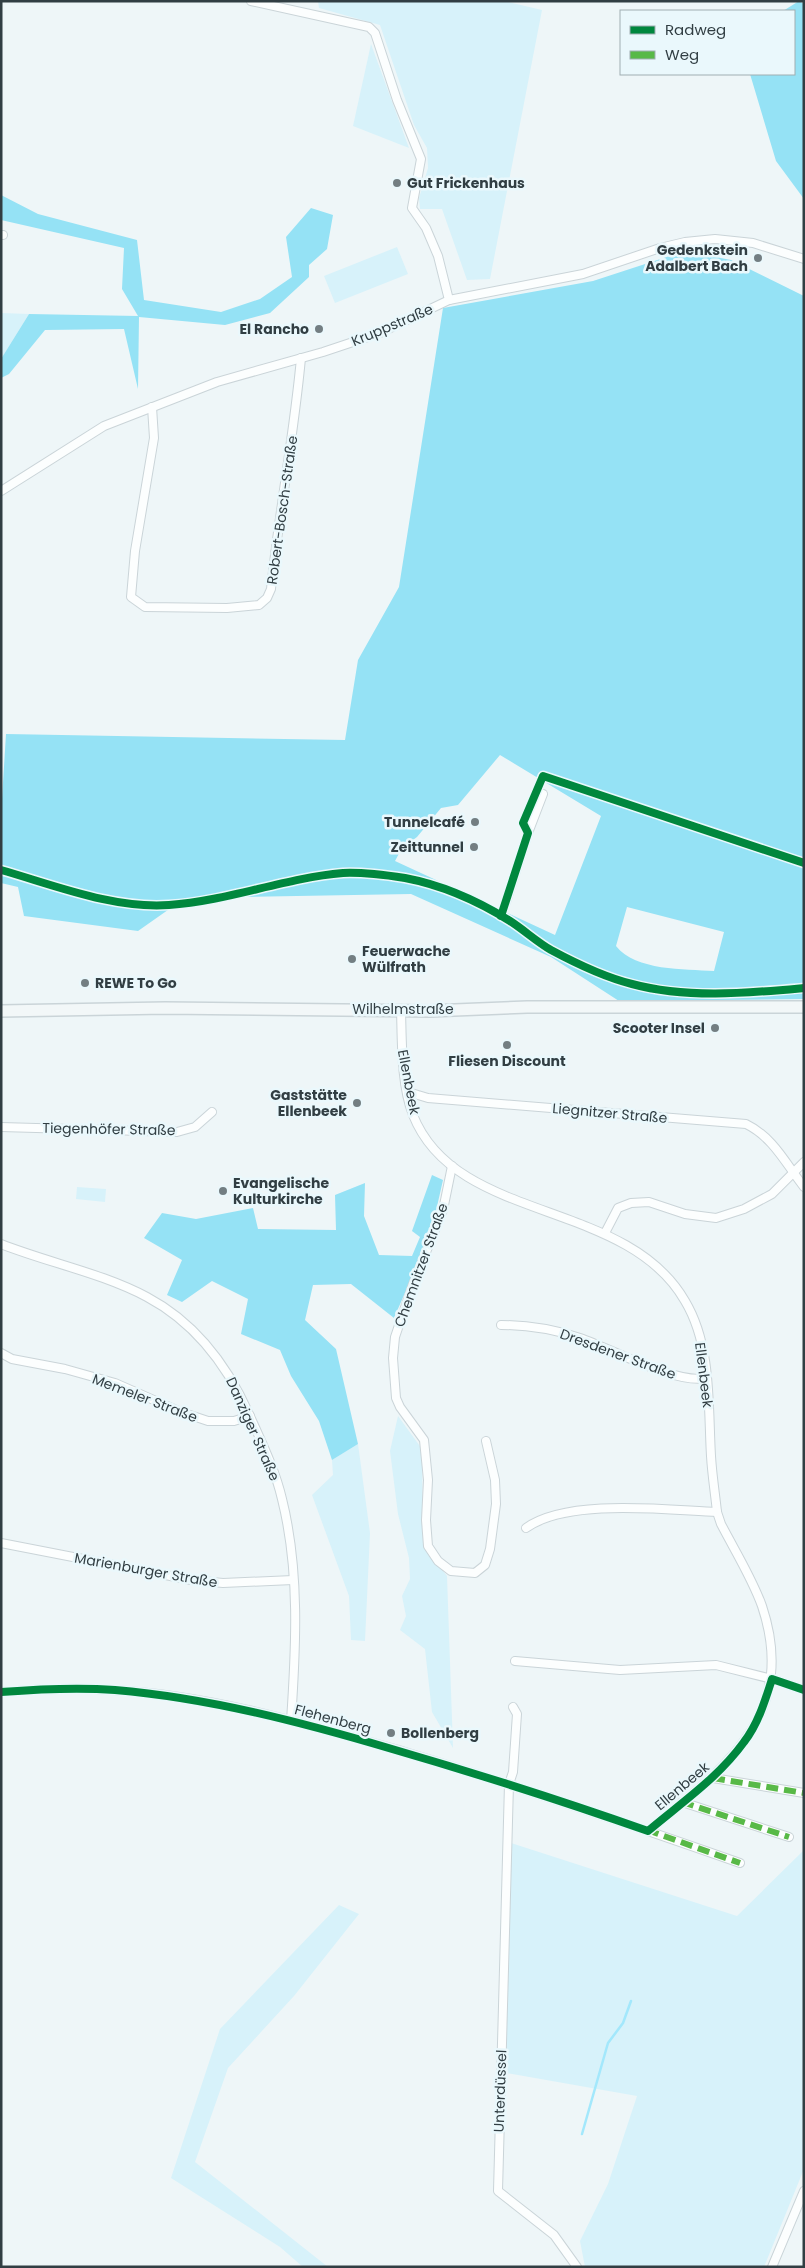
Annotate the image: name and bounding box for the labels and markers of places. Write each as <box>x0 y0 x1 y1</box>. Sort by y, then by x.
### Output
place label: Gut Frickenhaus <box>407 173 525 193</box>
marker: Gut Frickenhaus <box>391 177 403 189</box>
place label: Gedenkstein Adalbert Bach <box>645 240 748 276</box>
marker: Gedenkstein Adalbert Bach <box>752 252 764 264</box>
place label: El Rancho <box>239 319 309 339</box>
marker: El Rancho <box>313 323 325 335</box>
place label: Tunnelcafé <box>384 812 465 832</box>
marker: Tunnelcafé <box>469 816 481 828</box>
place label: Zeittunnel <box>390 837 464 857</box>
marker: Zeittunnel <box>468 841 480 853</box>
place label: Feuerwache Wülfrath <box>362 941 451 977</box>
marker: Feuerwache Wülfrath <box>346 953 358 965</box>
place label: REWE To Go <box>95 973 177 993</box>
marker: REWE To Go <box>79 977 91 989</box>
place label: Scooter Insel <box>613 1018 705 1038</box>
marker: Scooter Insel <box>709 1022 721 1034</box>
marker: Fliesen Discount <box>501 1039 513 1051</box>
place label: Fliesen Discount <box>448 1051 566 1071</box>
place label: Gaststätte Ellenbeek <box>270 1085 347 1121</box>
marker: Gaststätte Ellenbeek <box>351 1097 363 1109</box>
place label: Evangelische Kulturkirche <box>233 1173 329 1209</box>
marker: Evangelische Kulturkirche <box>217 1185 229 1197</box>
place label: Bollenberg <box>401 1723 479 1743</box>
marker: Bollenberg <box>385 1727 397 1739</box>

